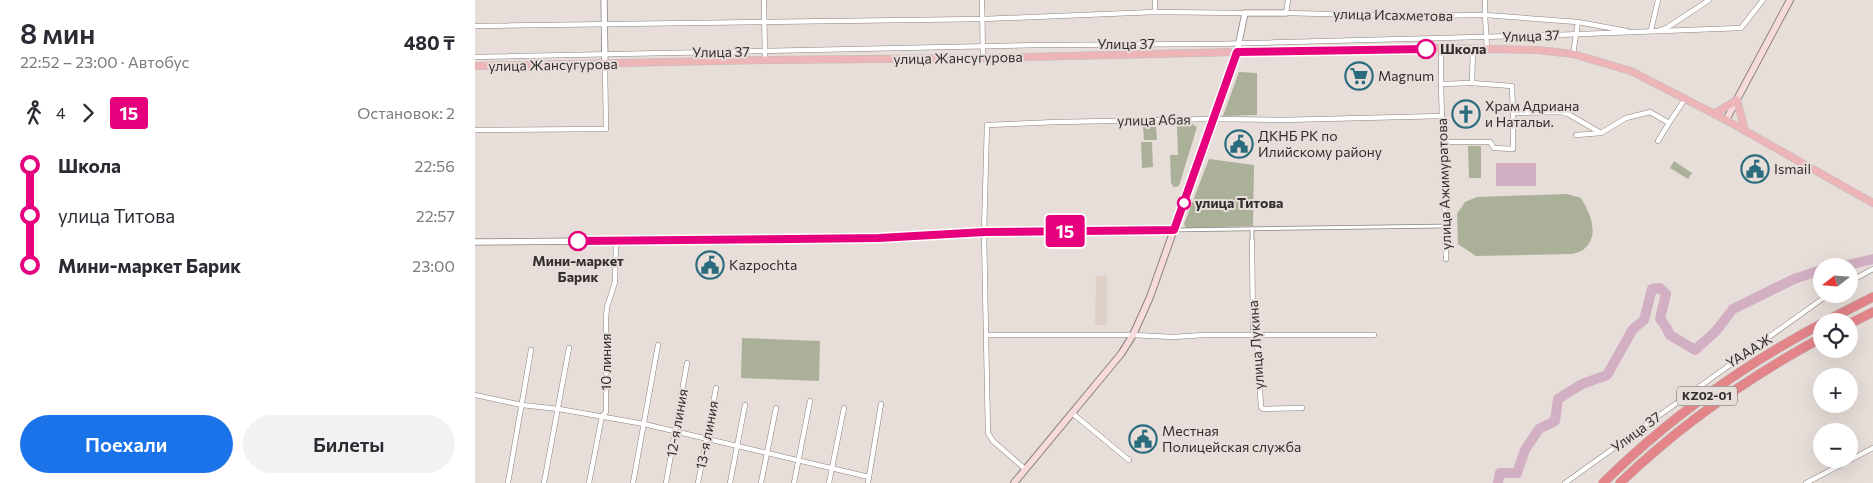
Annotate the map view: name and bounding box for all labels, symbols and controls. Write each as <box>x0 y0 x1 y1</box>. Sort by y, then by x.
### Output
street label: улица Исахметова <box>1333 5 1453 24</box>
text: 8 мин <box>20 16 95 50</box>
street label: Улица 37 <box>1502 26 1560 45</box>
text: 480 ₸ <box>404 31 455 54</box>
street label: Улица 37 <box>1097 35 1155 52</box>
marker: Школа <box>1416 39 1436 59</box>
place label: Школа <box>1440 40 1486 57</box>
street label: Улица 37 <box>692 42 750 61</box>
street label: улица Жансугурова <box>893 48 1023 67</box>
text: 22:52 – 23:00 · Автобус <box>20 52 190 71</box>
street label: улица Жансугурова <box>488 55 618 74</box>
supermarket icon: Magnum <box>1344 61 1374 91</box>
place label: Magnum <box>1378 67 1434 84</box>
place label: Храм Адриана и Натальи. <box>1485 97 1579 130</box>
icon: walk <box>20 99 48 127</box>
icon: forward <box>74 99 102 127</box>
church icon: Храм Адриана и Натальи. <box>1451 99 1481 129</box>
text: 15 <box>120 102 138 124</box>
text: 4 <box>56 103 66 122</box>
text: Остановок: 2 <box>357 103 455 122</box>
street label: улица Абая <box>1117 110 1191 129</box>
street label: улица Ажимуратова <box>1433 118 1454 250</box>
place label: ДКНБ РК по Илийскому району <box>1258 127 1382 160</box>
public building icon: ДКНБ РК по Илийскому району <box>1224 129 1254 159</box>
text: Школа <box>58 154 121 177</box>
public building icon: Ismail <box>1740 154 1770 184</box>
text: 22:56 <box>415 156 455 175</box>
place label: Ismail <box>1774 160 1811 177</box>
place label: улица Титова <box>1195 194 1283 211</box>
marker: улица Титова <box>1177 196 1191 210</box>
text: улица Титова <box>58 204 175 227</box>
text: 22:57 <box>416 206 455 225</box>
line badge: 15 <box>1043 215 1087 247</box>
text: 15 <box>1056 220 1074 242</box>
marker: Мини-маркет Барик <box>568 231 588 251</box>
public building icon: Kazpochta <box>695 250 725 280</box>
place label: Мини-маркет Барик <box>532 252 624 285</box>
text: Мини-маркет Барик <box>58 254 241 277</box>
text: 23:00 <box>412 256 455 275</box>
place label: Kazpochta <box>729 256 797 273</box>
north arrow <box>1813 258 1857 302</box>
map controls <box>1813 258 1858 468</box>
street label: улица Лукина <box>1244 300 1267 390</box>
button: locate <box>1813 313 1858 358</box>
street label: ҮАААЖ <box>1722 329 1775 371</box>
street label: 10 линия <box>597 333 614 391</box>
button: + <box>1813 368 1858 413</box>
road number: KZ02-01 <box>1677 386 1737 406</box>
street label: 12-я линия <box>662 387 691 458</box>
street label: 13-я линия <box>692 399 721 471</box>
street label: Улица 37 <box>1607 408 1664 455</box>
button: Поехали <box>20 415 233 473</box>
button: Билеты <box>243 415 455 473</box>
place label: Местная Полицейская служба <box>1162 422 1301 455</box>
button: − <box>1813 423 1858 468</box>
public building icon: Местная Полицейская служба <box>1128 424 1158 454</box>

